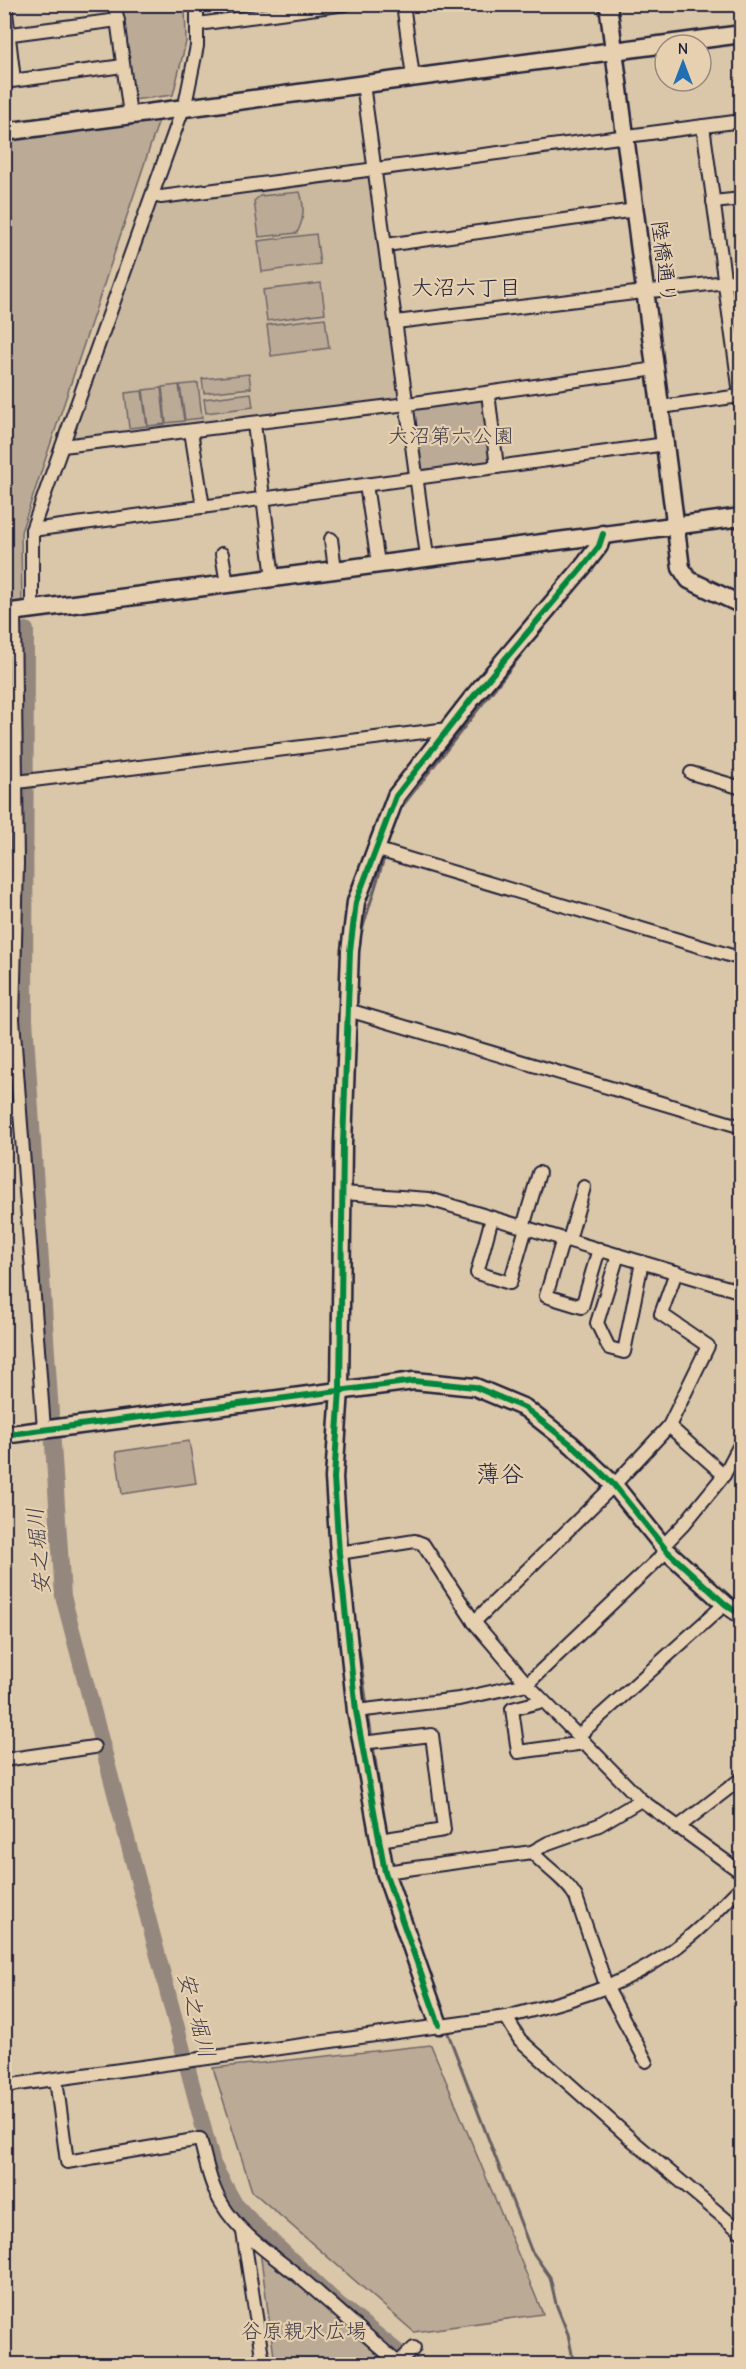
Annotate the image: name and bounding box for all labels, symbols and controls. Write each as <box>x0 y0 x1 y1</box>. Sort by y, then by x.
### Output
north arrow <box>653 33 713 93</box>
text: N <box>678 40 688 58</box>
street label: 陸橋通り <box>647 219 681 305</box>
district label: 大沼六丁目 <box>411 275 521 301</box>
park label: 大沼第六公園 <box>388 424 514 448</box>
district label: 薄谷 <box>476 1460 524 1488</box>
water label: 安之堀川 <box>22 1506 56 1596</box>
water label: 安之堀川 <box>172 1969 220 2061</box>
park label: 谷原親水広場 <box>241 2319 367 2343</box>

